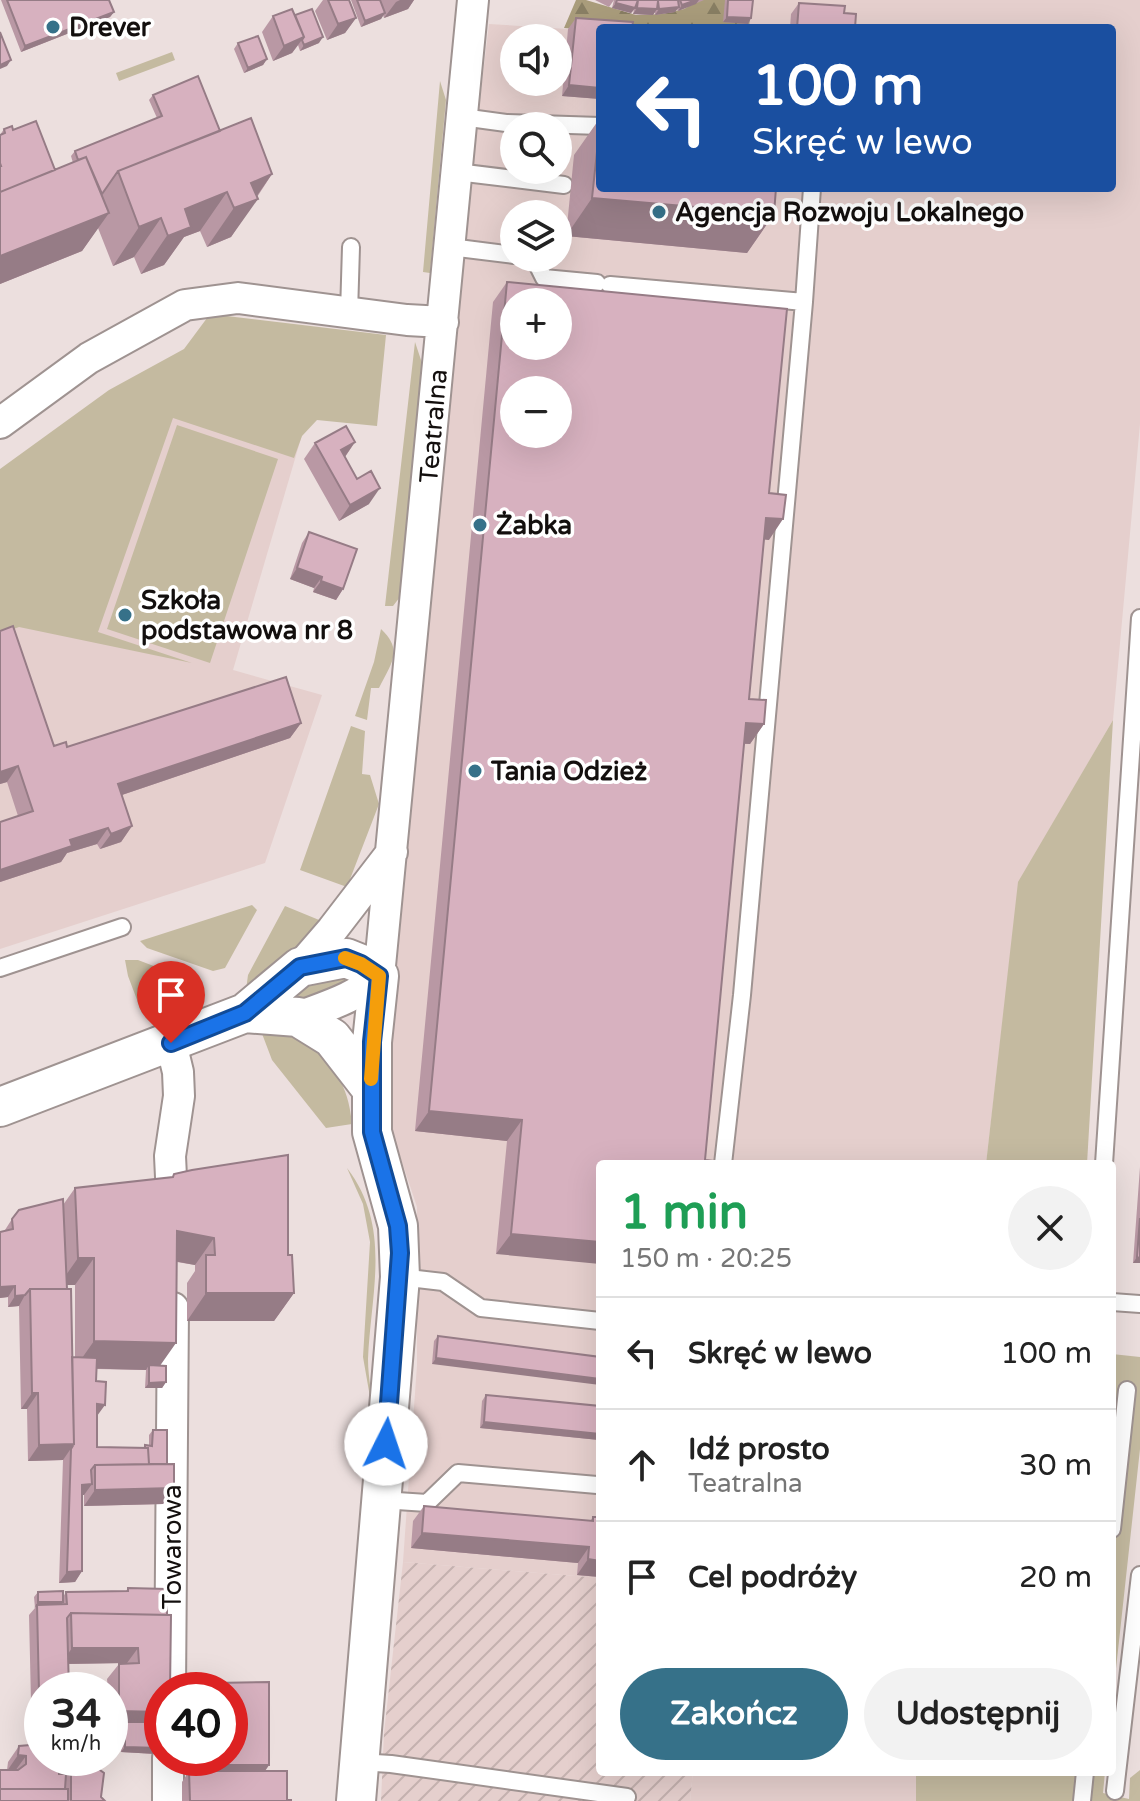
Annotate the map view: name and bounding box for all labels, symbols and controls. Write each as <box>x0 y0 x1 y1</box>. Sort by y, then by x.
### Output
place label: Drever <box>69 12 152 43</box>
marker: Drever <box>44 18 62 36</box>
map controls <box>500 24 572 448</box>
button: sound <box>500 24 572 96</box>
text: 100 m <box>752 53 923 120</box>
icon: left <box>620 56 724 160</box>
button: search <box>500 112 572 184</box>
text: Skręć w lewo <box>752 121 973 164</box>
place label: Agencja Rozwoju Lokalnego <box>675 197 1024 228</box>
button: layers <box>500 200 572 272</box>
marker: Agencja Rozwoju Lokalnego <box>650 203 668 221</box>
button: + <box>500 288 572 360</box>
street label: Teatralna <box>413 368 454 484</box>
button: − <box>500 376 572 448</box>
place label: Żabka <box>496 510 572 541</box>
marker: Żabka <box>471 516 489 534</box>
place label: Szkoła podstawowa nr 8 <box>141 585 353 646</box>
marker: Szkoła podstawowa nr 8 <box>116 606 134 624</box>
place label: Tania Odzież <box>490 756 647 787</box>
marker: Tania Odzież <box>466 762 484 780</box>
pin <box>137 961 205 1043</box>
icon: arrive <box>149 973 193 1017</box>
text: 1 min <box>620 1184 748 1242</box>
button: close <box>1008 1186 1092 1270</box>
text: 150 m · 20:25 <box>620 1243 792 1274</box>
icon: left <box>620 1331 664 1375</box>
text: Skręć w lewo <box>688 1335 872 1372</box>
text: 100 m <box>1000 1335 1092 1372</box>
position arrow <box>344 1402 428 1486</box>
text: Idź prosto <box>688 1431 830 1468</box>
icon: ahead <box>620 1443 664 1487</box>
text: 30 m <box>1019 1447 1092 1484</box>
text: Teatralna <box>688 1468 803 1499</box>
street label: Towarowa <box>157 1484 188 1610</box>
icon: arrive <box>620 1555 664 1599</box>
text: Cel podróży <box>688 1559 857 1596</box>
text: 20 m <box>1019 1559 1092 1596</box>
button: Zakończ <box>620 1668 848 1760</box>
button: Udostępnij <box>864 1668 1092 1760</box>
speed limit sign: 40 <box>144 1672 248 1776</box>
text: 34 <box>51 1690 101 1738</box>
text: km/h <box>51 1732 101 1756</box>

